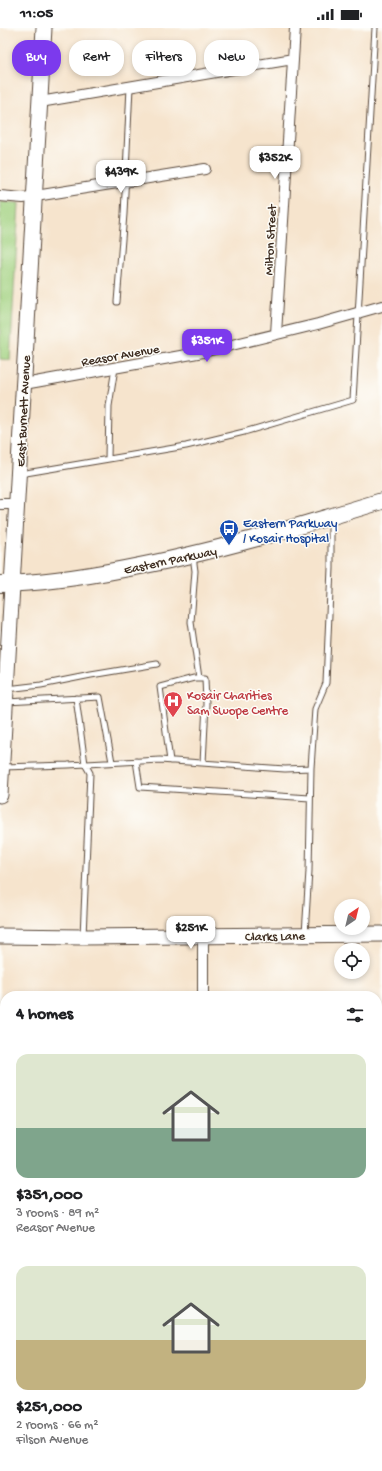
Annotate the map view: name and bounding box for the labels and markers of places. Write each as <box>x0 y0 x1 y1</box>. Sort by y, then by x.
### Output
pin: $352K <box>247 146 303 180</box>
pin: $439K <box>93 160 149 194</box>
pin: $351K <box>179 329 235 363</box>
place label: Eastern Parkway / Kosair Hospital <box>243 517 338 547</box>
bus stop icon: Eastern Parkway / Kosair Hospital <box>218 518 240 546</box>
place label: Kosair Charities Sam Swope Centre <box>187 689 288 719</box>
hospital icon: Kosair Charities Sam Swope Centre <box>162 690 184 718</box>
pin: $251K <box>163 916 219 950</box>

